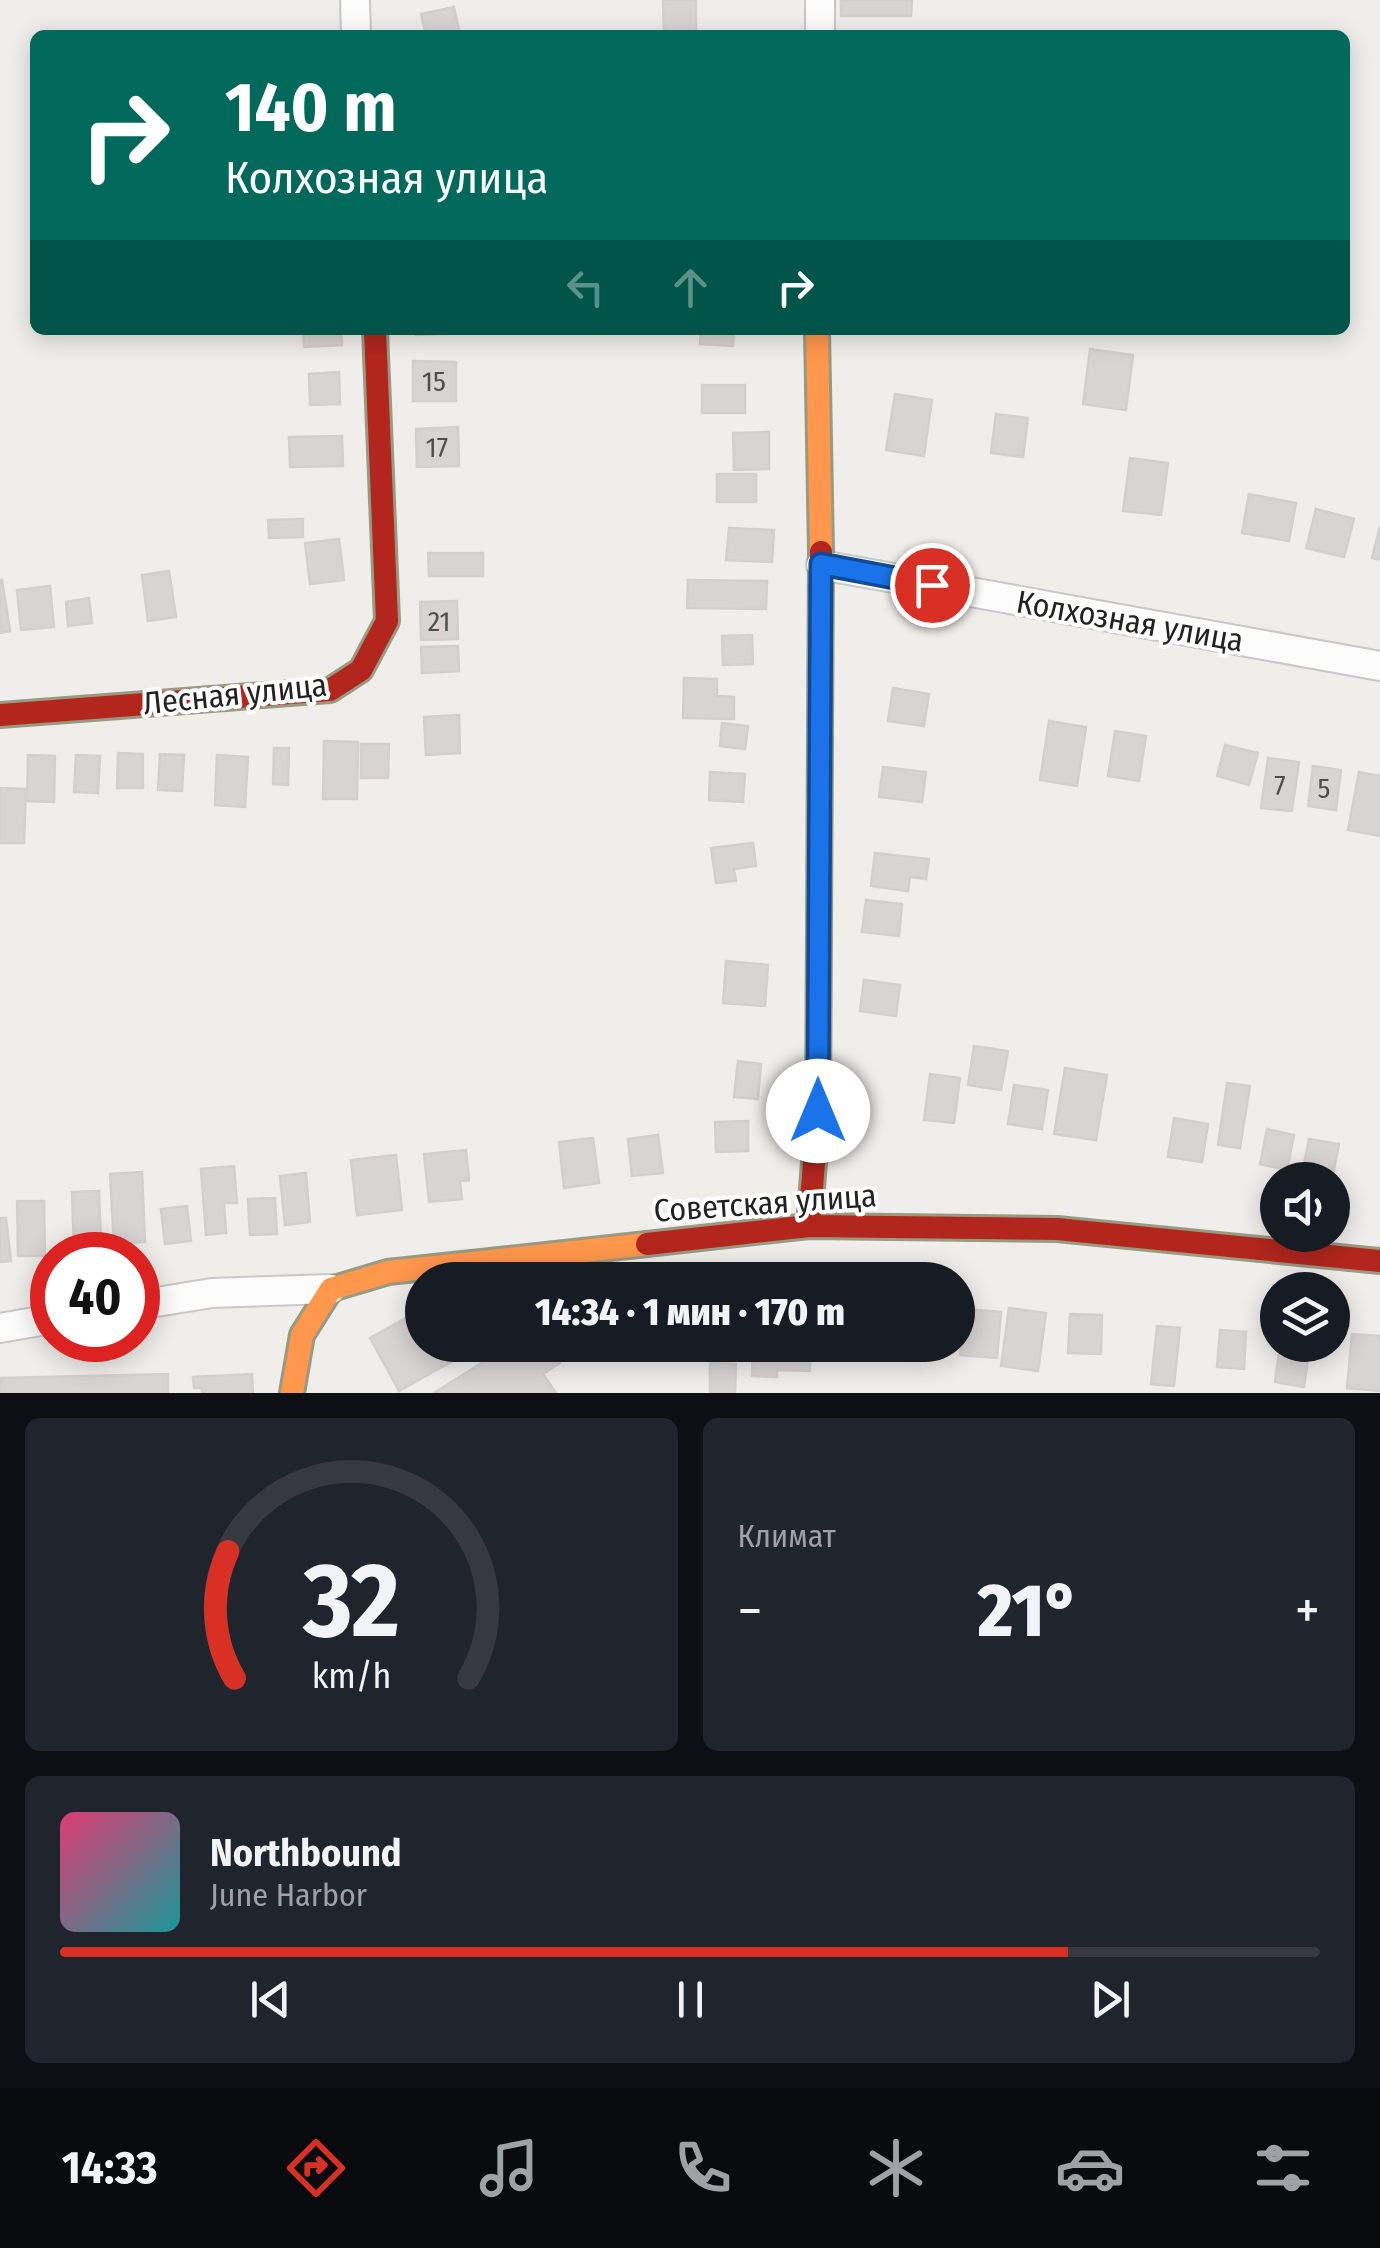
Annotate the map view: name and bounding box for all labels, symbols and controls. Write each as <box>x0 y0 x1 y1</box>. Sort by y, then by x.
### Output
text: 140 m <box>225 66 397 150</box>
icon: right <box>60 70 190 200</box>
text: Колхозная улица <box>225 151 548 205</box>
icon: left <box>558 260 613 315</box>
icon: ahead <box>663 260 718 315</box>
icon: right <box>768 260 823 315</box>
house number: 15 <box>422 365 446 398</box>
house number: 17 <box>426 431 448 464</box>
pin <box>890 543 975 628</box>
icon: arrive <box>905 558 960 613</box>
street label: Колхозная улица <box>1014 582 1246 660</box>
house number: 21 <box>428 605 450 638</box>
street label: Лесная улица <box>141 665 329 723</box>
house number: 7 <box>1274 769 1286 802</box>
house number: 5 <box>1318 772 1330 805</box>
position arrow <box>766 1059 870 1163</box>
map controls <box>1260 1162 1350 1362</box>
button: sound <box>1260 1162 1350 1252</box>
street label: Советская улица <box>652 1176 878 1230</box>
speed limit sign: 40 <box>30 1232 160 1362</box>
button: layers <box>1260 1272 1350 1362</box>
text: 14:34 · 1 мин · 170 m <box>535 1289 845 1335</box>
text: Климат <box>738 1517 836 1555</box>
text: 32 <box>302 1539 400 1664</box>
text: 21° <box>978 1566 1079 1656</box>
text: − <box>738 1578 762 1644</box>
text: + <box>1295 1578 1320 1644</box>
text: km/h <box>311 1655 391 1697</box>
text: Northbound <box>210 1830 402 1876</box>
text: June Harbor <box>210 1876 367 1914</box>
icon: previous <box>243 1972 298 2027</box>
icon: pause <box>663 1972 718 2027</box>
icon: next <box>1083 1972 1138 2027</box>
icon: directions <box>281 2133 351 2203</box>
icon: music <box>474 2133 544 2203</box>
icon: phone <box>668 2133 738 2203</box>
icon: climate <box>861 2133 931 2203</box>
icon: car <box>1055 2133 1125 2203</box>
icon: filters <box>1248 2133 1318 2203</box>
text: 14:33 <box>62 2141 157 2195</box>

